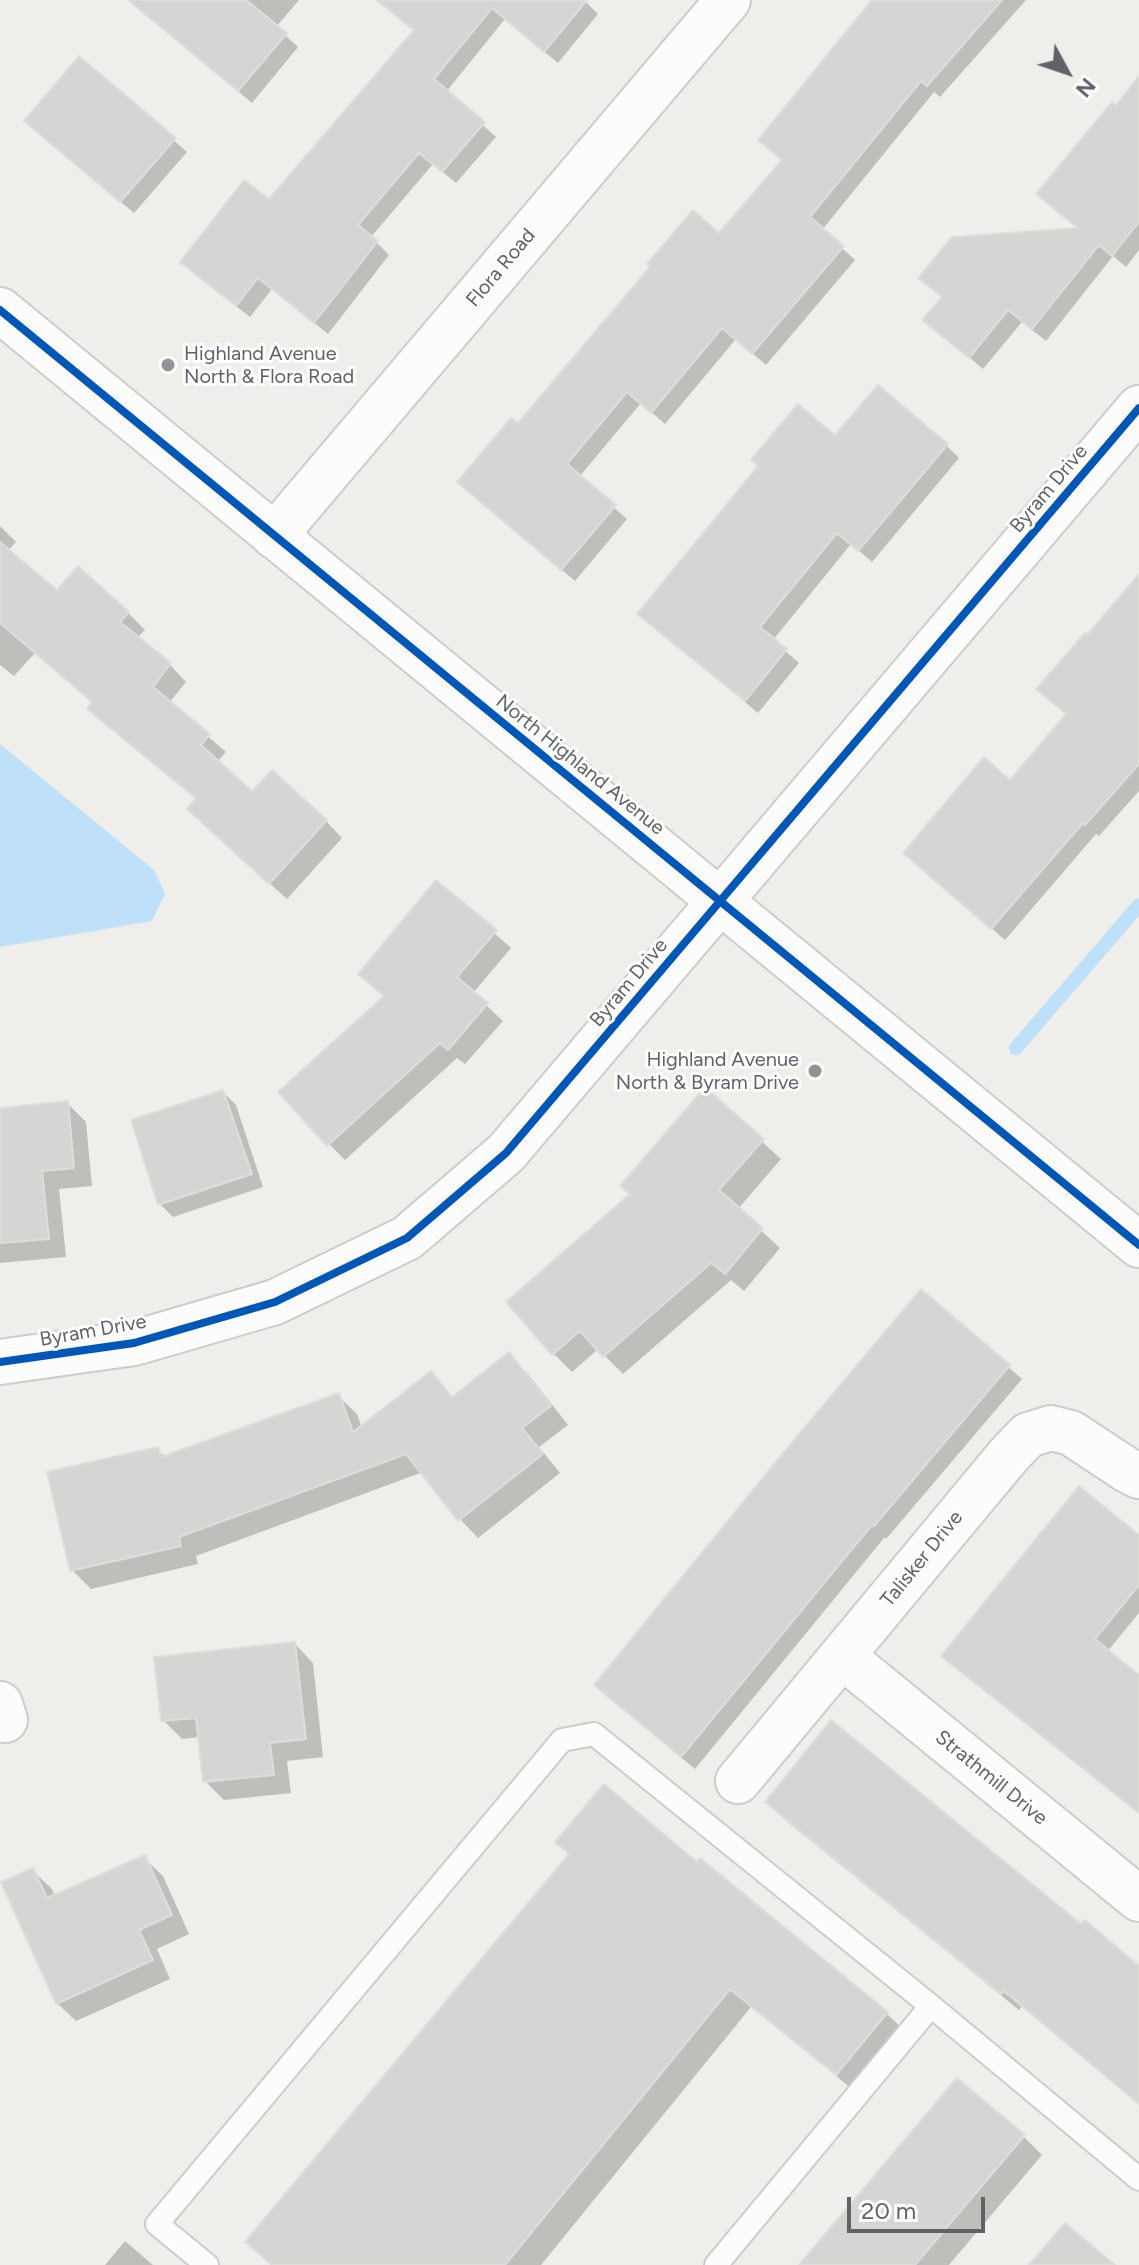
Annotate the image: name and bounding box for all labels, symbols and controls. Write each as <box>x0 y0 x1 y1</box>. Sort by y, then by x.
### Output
north arrow <box>1027 32 1107 112</box>
text: N <box>1070 73 1102 103</box>
street label: Flora Road <box>461 224 541 312</box>
place label: Highland Avenue North & Flora Road <box>184 342 354 389</box>
marker: Highland Avenue North & Flora Road <box>159 356 177 374</box>
street label: Byram Drive <box>1005 440 1093 538</box>
street label: North Highland Avenue <box>491 690 669 840</box>
street label: Byram Drive <box>585 934 673 1032</box>
place label: Highland Avenue North & Byram Drive <box>616 1048 799 1095</box>
marker: Highland Avenue North & Byram Drive <box>806 1062 824 1080</box>
street label: Byram Drive <box>38 1310 148 1352</box>
street label: Talisker Drive <box>876 1506 968 1612</box>
street label: Strathmill Drive <box>930 1726 1052 1830</box>
scale bar <box>851 2181 989 2231</box>
text: 20 m <box>861 2196 916 2225</box>

